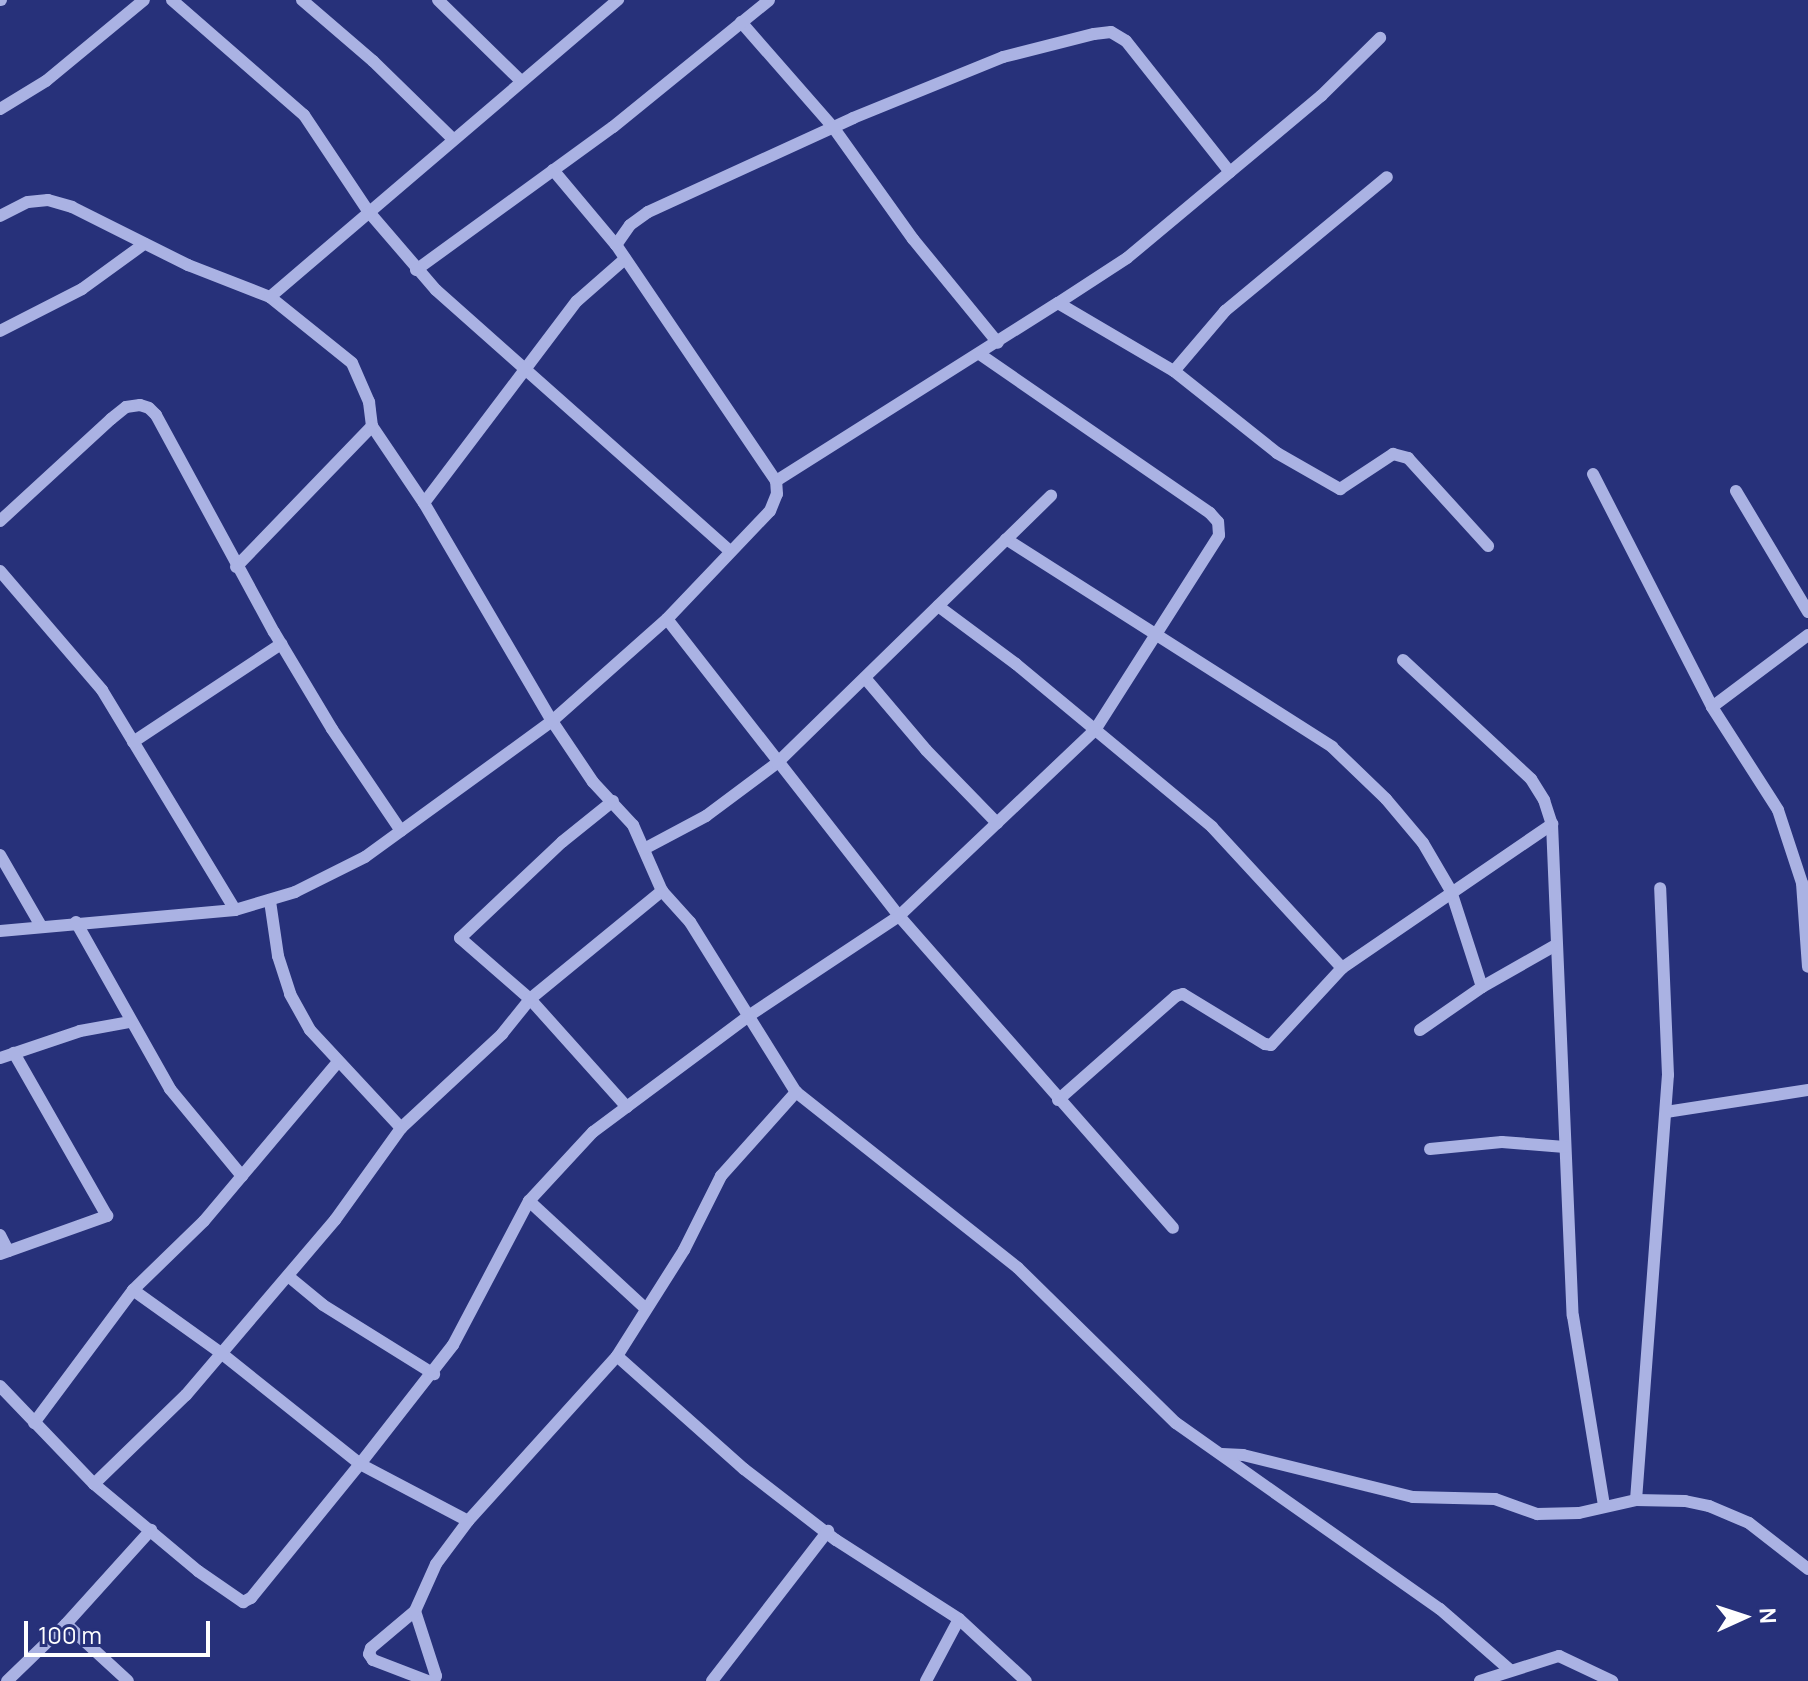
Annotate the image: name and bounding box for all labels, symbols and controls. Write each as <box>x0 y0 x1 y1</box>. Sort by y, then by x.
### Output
north arrow <box>1704 1577 1784 1657</box>
scale bar <box>28 1605 214 1655</box>
text: N <box>1753 1607 1783 1624</box>
text: 100 m <box>38 1618 102 1651</box>

